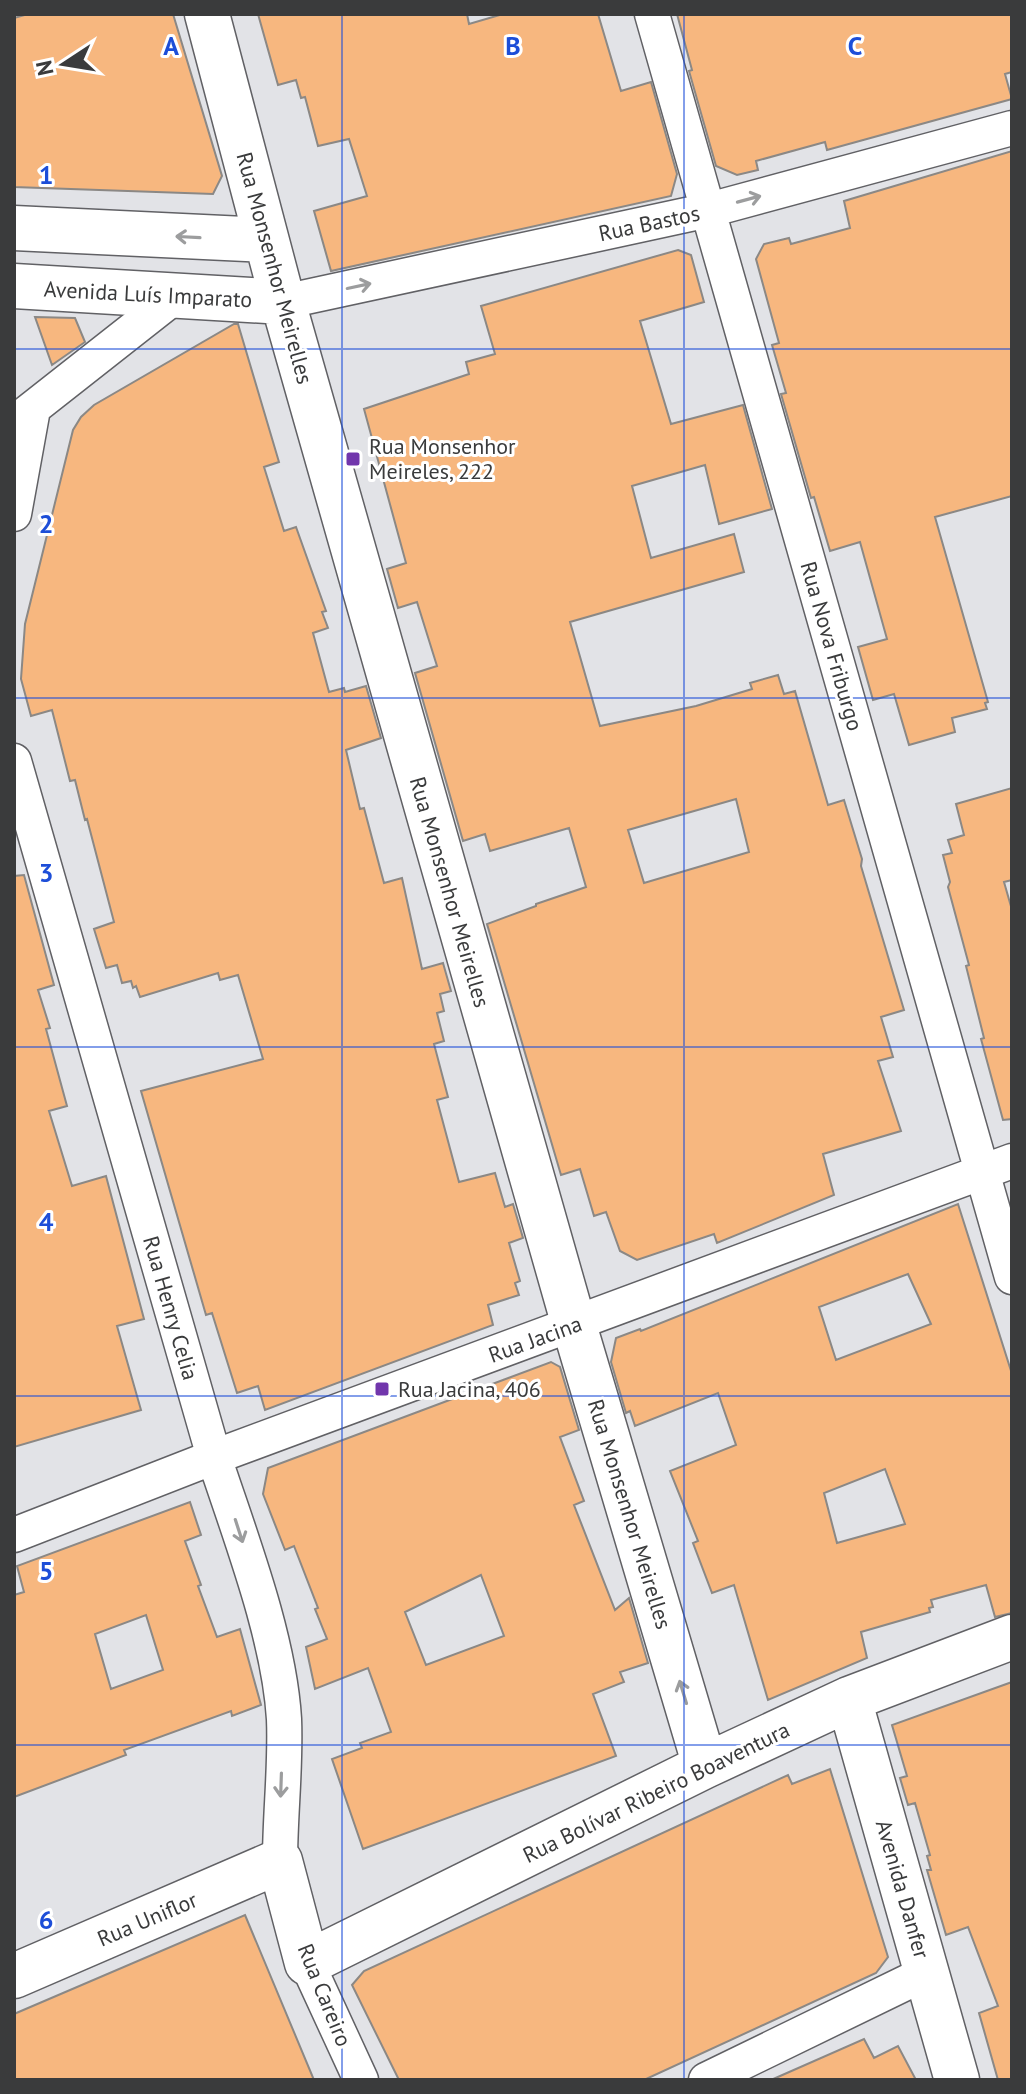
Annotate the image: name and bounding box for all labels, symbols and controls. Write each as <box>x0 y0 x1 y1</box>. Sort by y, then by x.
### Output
north arrow <box>24 24 104 104</box>
text: A <box>163 29 179 62</box>
text: B <box>505 29 521 62</box>
text: C <box>848 29 862 62</box>
text: N <box>29 58 60 78</box>
street label: Rua Monsenhor Meirelles <box>231 149 319 387</box>
text: 1 <box>39 158 53 191</box>
one-way arrow <box>736 190 762 205</box>
street label: Rua Bastos <box>596 199 702 247</box>
one-way arrow <box>175 229 202 244</box>
street label: Avenida Luís Imparato <box>43 275 253 313</box>
one-way arrow <box>346 277 371 292</box>
place label: Rua Monsenhor Meireles, 222 <box>369 432 516 485</box>
marker: Rua Monsenhor Meireles, 222 <box>344 450 362 468</box>
text: 2 <box>39 507 53 540</box>
street label: Rua Nova Friburgo <box>794 558 870 734</box>
street label: Rua Monsenhor Meirelles <box>404 773 496 1011</box>
text: 3 <box>39 856 53 889</box>
text: 4 <box>39 1205 54 1238</box>
street label: Rua Henry Celia <box>137 1233 205 1383</box>
street label: Rua Jacina <box>484 1309 586 1369</box>
place label: Rua Jacina, 406 <box>398 1375 541 1403</box>
marker: Rua Jacina, 406 <box>373 1380 391 1398</box>
street label: Rua Monsenhor Meirelles <box>582 1396 678 1632</box>
one-way arrow <box>232 1518 247 1543</box>
text: 5 <box>39 1554 53 1587</box>
one-way arrow <box>675 1679 690 1705</box>
street label: Rua Bolívar Ribeiro Boaventura <box>518 1715 794 1869</box>
one-way arrow <box>274 1771 289 1798</box>
street label: Avenida Danfer <box>870 1816 936 1962</box>
street label: Rua Uniflor <box>93 1885 202 1953</box>
text: 6 <box>39 1903 53 1936</box>
street label: Rua Careiro <box>292 1939 358 2051</box>

